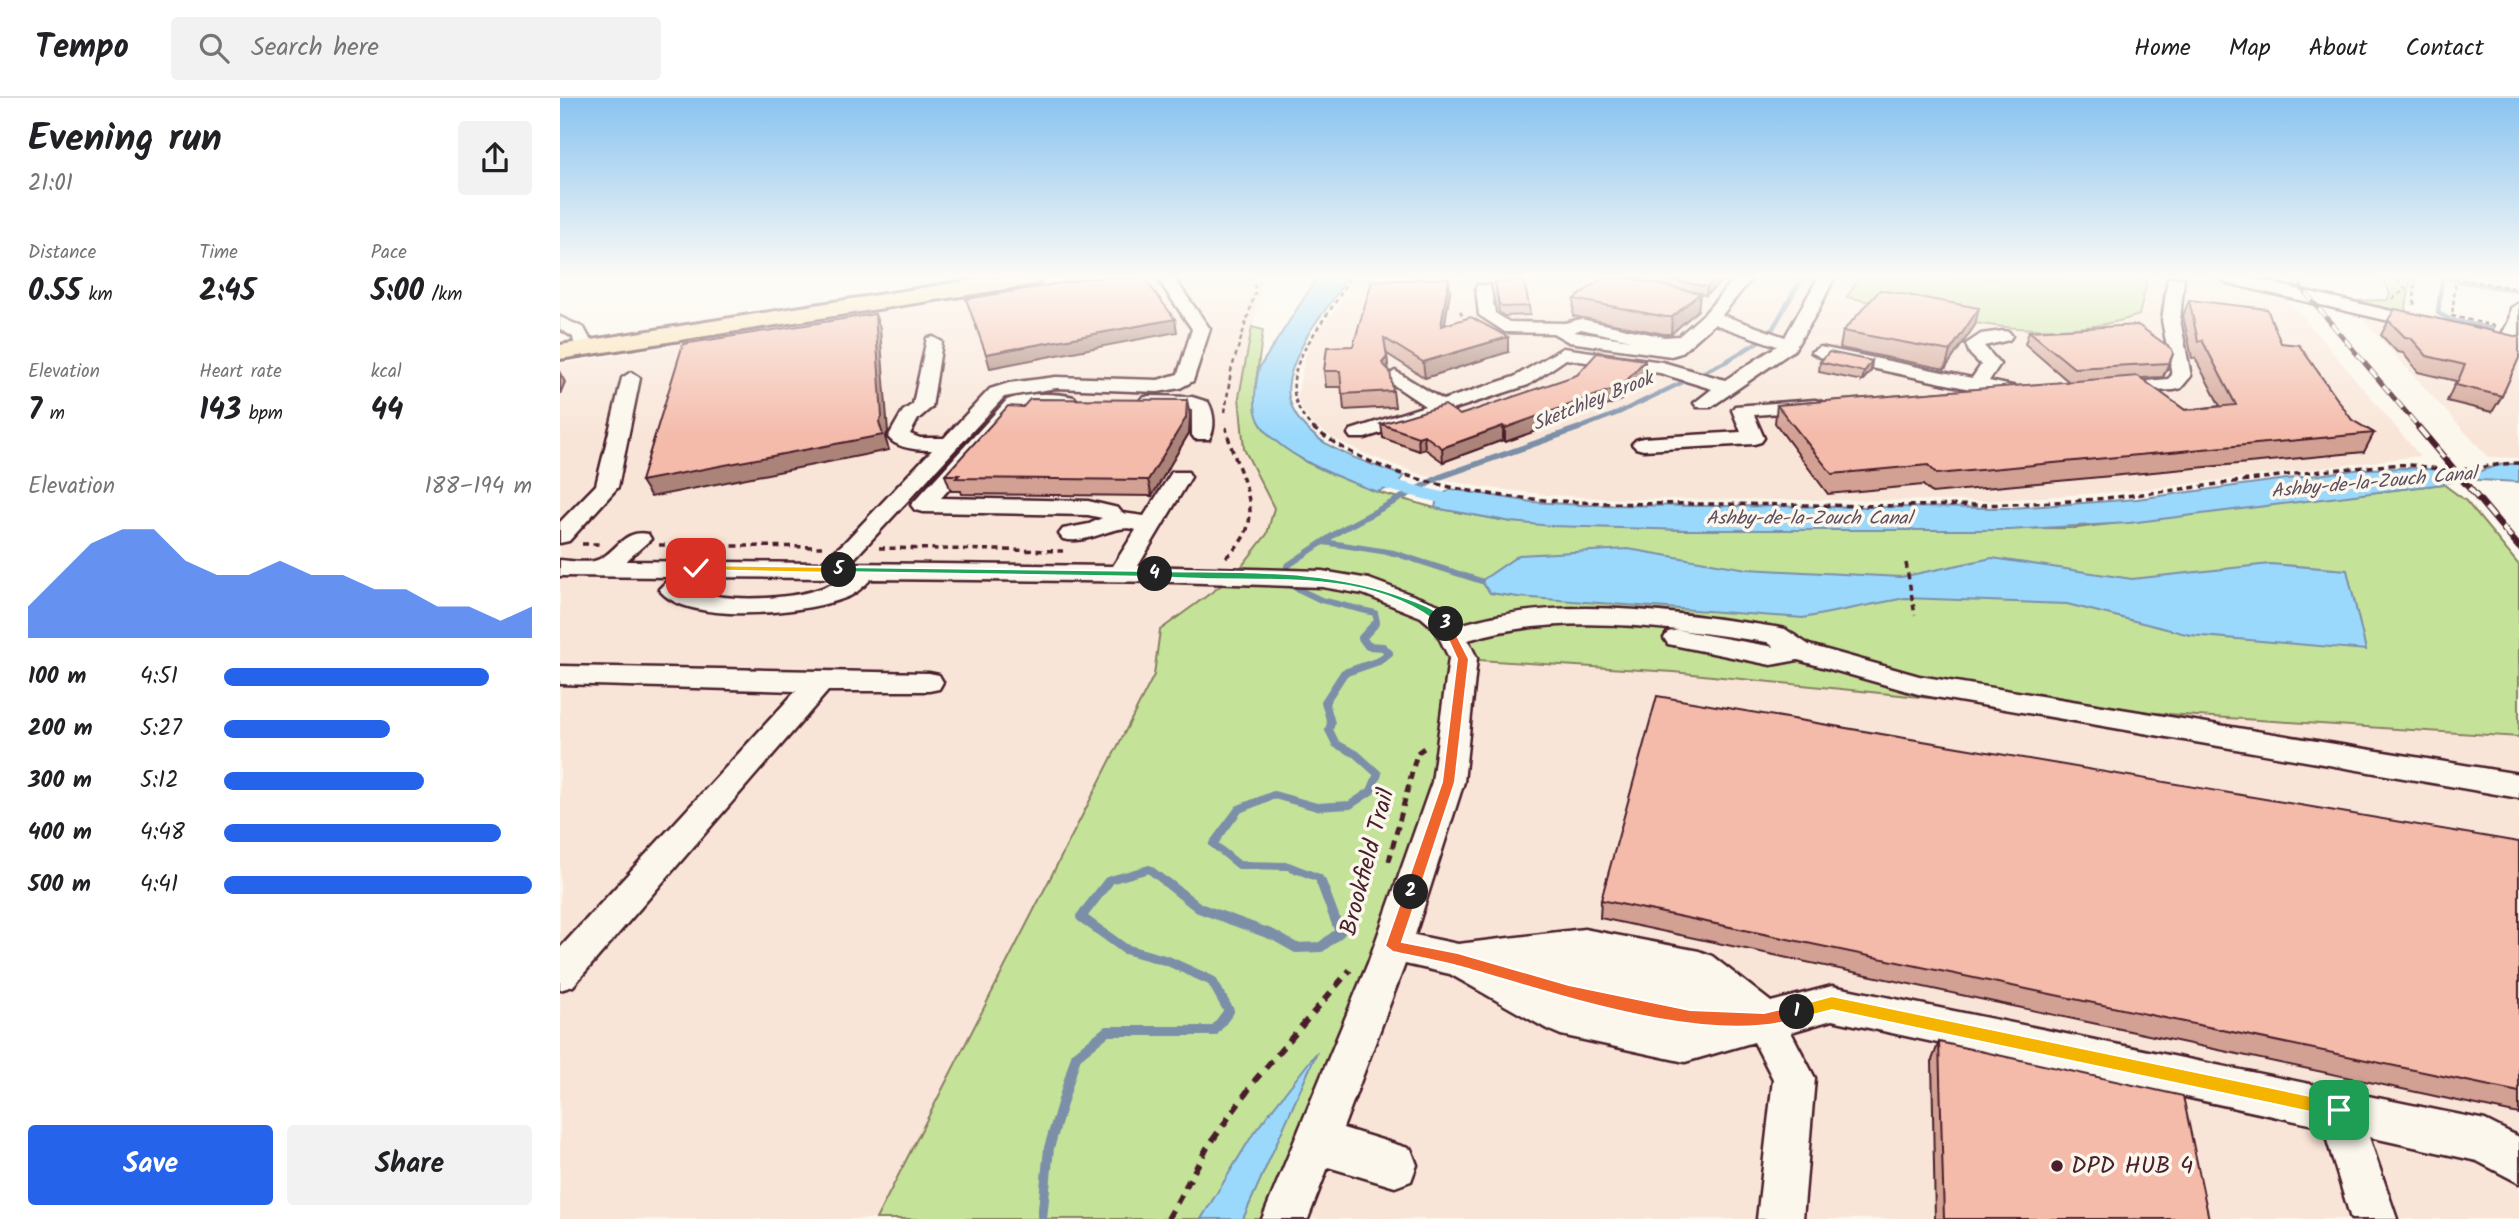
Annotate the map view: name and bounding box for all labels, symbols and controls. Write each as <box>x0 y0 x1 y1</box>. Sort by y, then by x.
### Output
search box <box>171 17 661 80</box>
text: Tempo <box>35 22 129 75</box>
text: Search here <box>251 27 379 69</box>
icon: search <box>195 29 233 67</box>
text: Home <box>2134 29 2191 68</box>
text: Map <box>2229 29 2271 68</box>
text: About <box>2309 29 2367 68</box>
text: Contact <box>2405 29 2484 68</box>
text: Evening run <box>28 110 222 170</box>
button: share <box>458 121 532 195</box>
text: 21:01 <box>28 166 73 202</box>
text: Distance <box>28 238 96 268</box>
text: Time <box>199 238 238 268</box>
text: Pace <box>371 238 407 268</box>
text: 0.55 <box>28 268 81 316</box>
text: 2:45 <box>199 268 256 316</box>
text: 5:00 <box>371 268 424 316</box>
text: km <box>81 280 113 310</box>
text: /km <box>424 280 462 310</box>
text: Elevation <box>28 357 100 387</box>
text: Heart rate <box>199 357 282 387</box>
text: kcal <box>371 357 402 387</box>
water label: Sketchley Brook <box>1528 363 1661 440</box>
text: 7 <box>28 387 42 435</box>
text: 143 <box>199 387 241 435</box>
text: 44 <box>371 387 403 435</box>
text: m <box>42 399 65 429</box>
text: bpm <box>241 399 283 429</box>
water label: Ashby-de-la-Zouch Canal <box>2270 459 2481 507</box>
text: Elevation <box>28 469 115 505</box>
text: 188–194 m <box>424 469 532 505</box>
water label: Ashby-de-la-Zouch Canal <box>1706 504 1915 534</box>
pin <box>666 538 726 598</box>
icon: check <box>677 549 715 587</box>
pin: 5 <box>822 552 856 588</box>
text: 5 <box>834 554 843 584</box>
pin: 4 <box>1138 556 1172 592</box>
text: 4 <box>1149 558 1160 588</box>
pin: 3 <box>1428 606 1463 642</box>
text: 3 <box>1440 608 1451 638</box>
text: 100 m <box>28 659 86 695</box>
text: 4:51 <box>140 659 178 695</box>
text: 200 m <box>28 711 93 747</box>
text: 5:27 <box>140 711 182 747</box>
text: 300 m <box>28 763 92 799</box>
text: 5:12 <box>140 763 179 799</box>
street label: Brookfield Trail <box>1330 784 1406 940</box>
text: 400 m <box>28 815 92 851</box>
text: 4:48 <box>140 815 185 851</box>
text: 500 m <box>28 867 91 903</box>
text: 4:41 <box>140 867 178 903</box>
pin: 2 <box>1394 874 1428 910</box>
text: 2 <box>1405 876 1416 906</box>
pin: 1 <box>1780 995 1814 1030</box>
text: 1 <box>1794 996 1799 1026</box>
pin <box>2309 1080 2369 1140</box>
icon: arrive <box>2320 1091 2358 1129</box>
button: Save <box>28 1125 273 1205</box>
button: Share <box>287 1125 532 1205</box>
place label: DPD HUB 4 <box>2071 1147 2193 1186</box>
marker: DPD HUB 4 <box>2049 1158 2065 1174</box>

